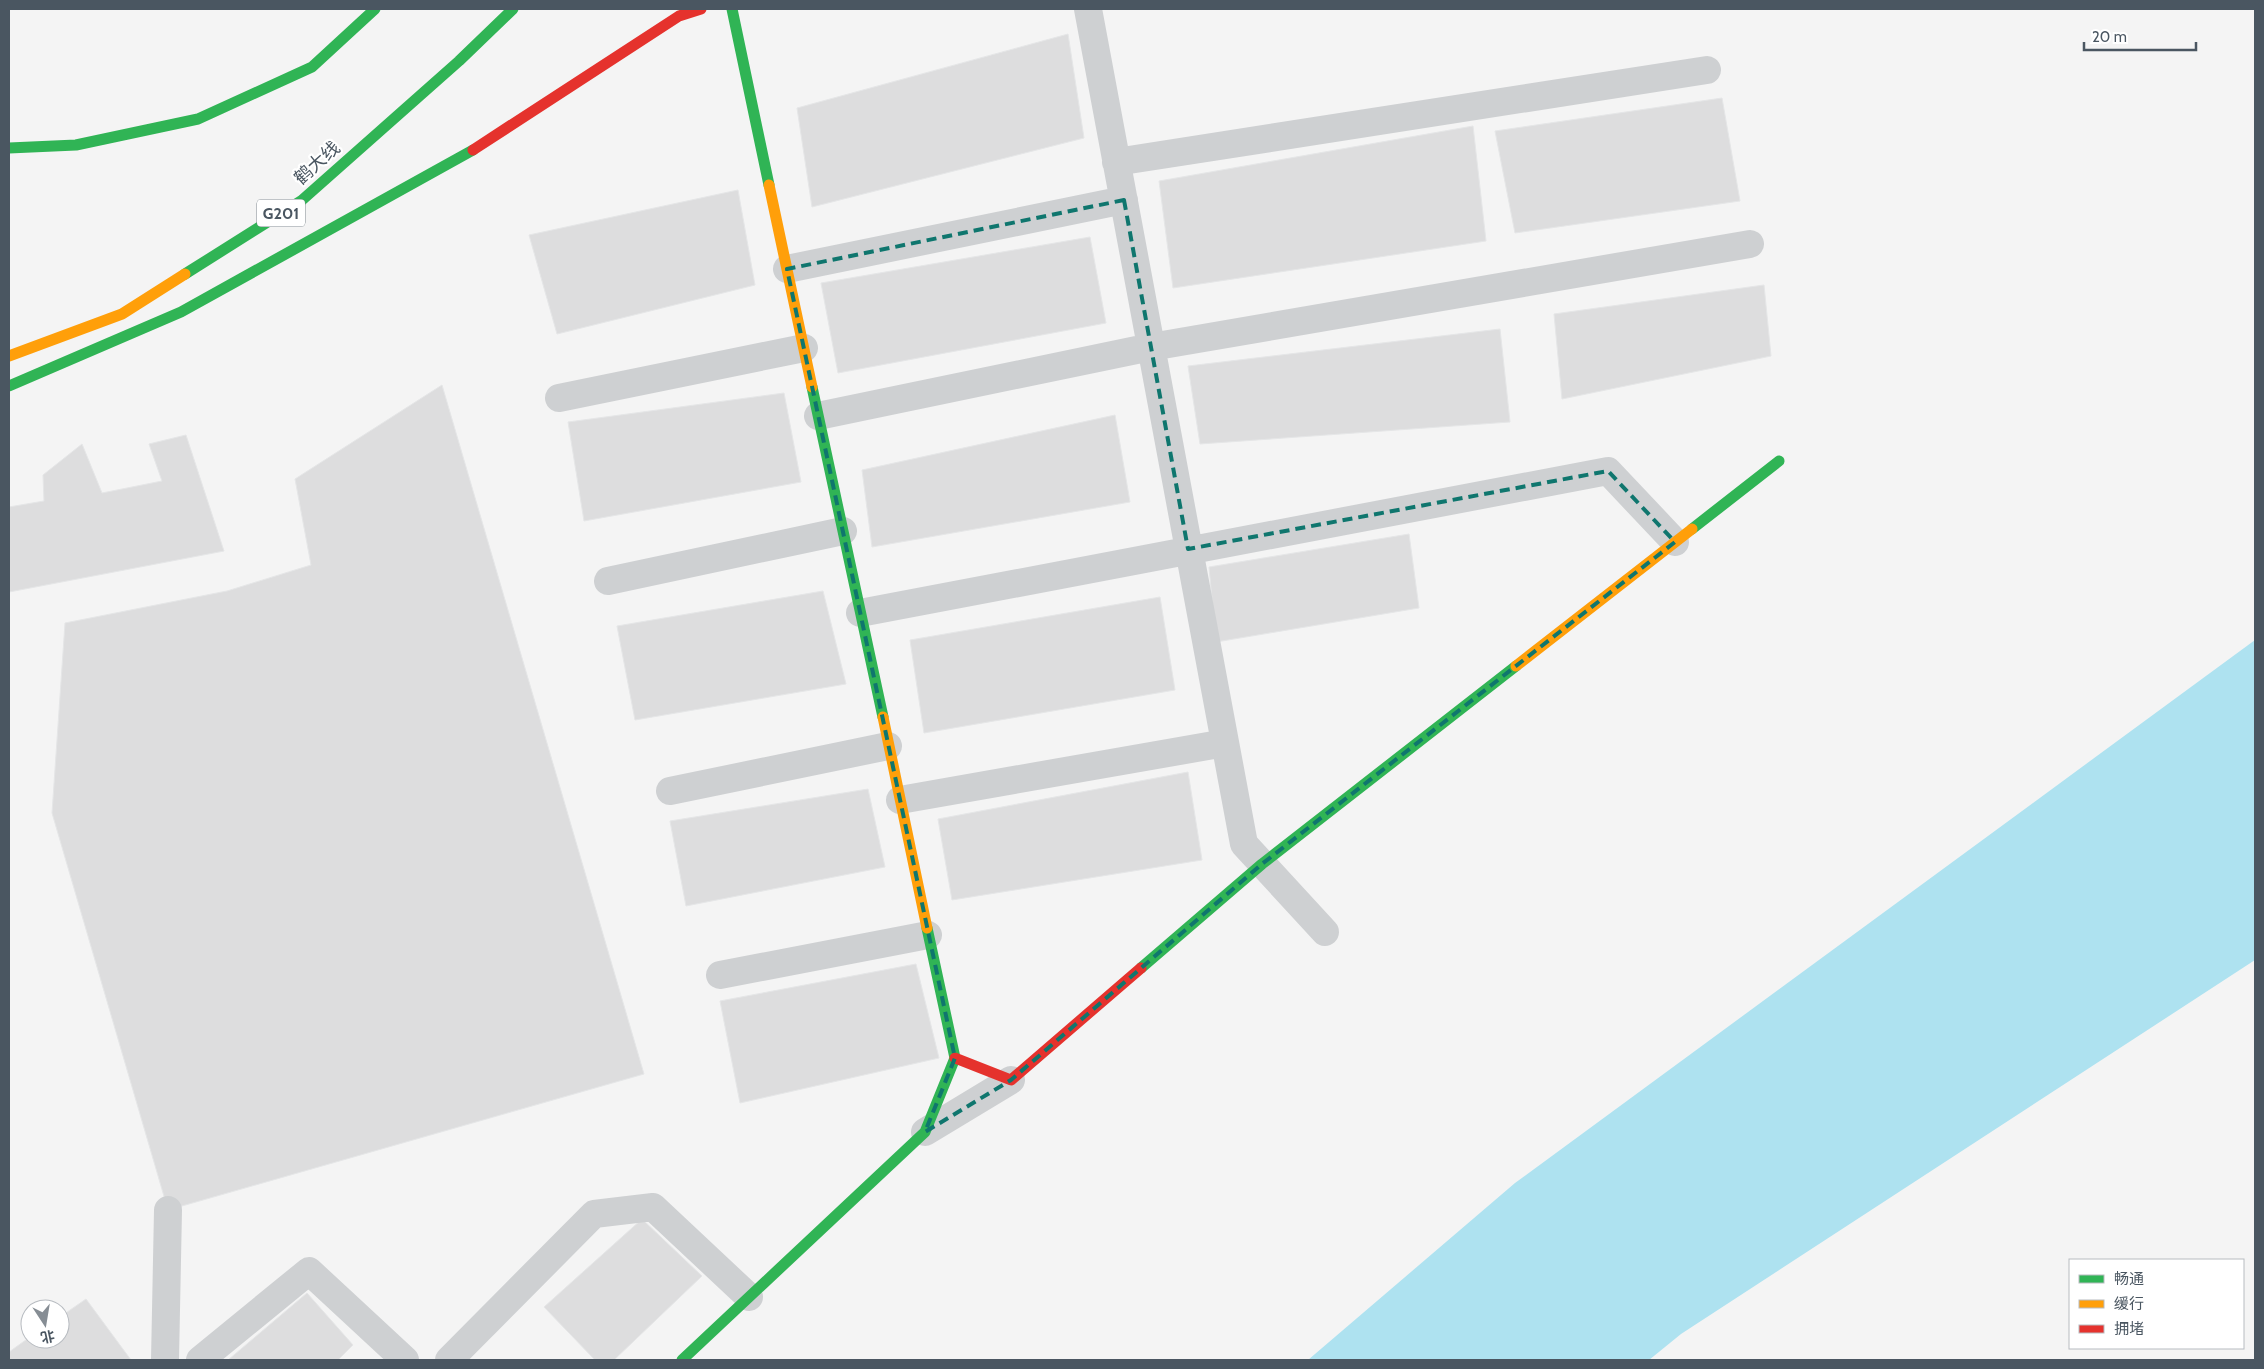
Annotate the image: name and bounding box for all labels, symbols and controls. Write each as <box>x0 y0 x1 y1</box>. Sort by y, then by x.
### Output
scale bar <box>2084 20 2196 52</box>
text: 20 m <box>2092 28 2127 46</box>
street label: 鹤大线 <box>290 137 344 189</box>
road number: G201 <box>257 200 305 227</box>
legend <box>2069 1259 2244 1349</box>
text: 畅通 <box>2114 1270 2144 1288</box>
text: 缓行 <box>2114 1295 2144 1313</box>
north arrow <box>20 1299 70 1349</box>
text: 拥堵 <box>2114 1320 2144 1338</box>
text: 北 <box>39 1326 56 1347</box>

